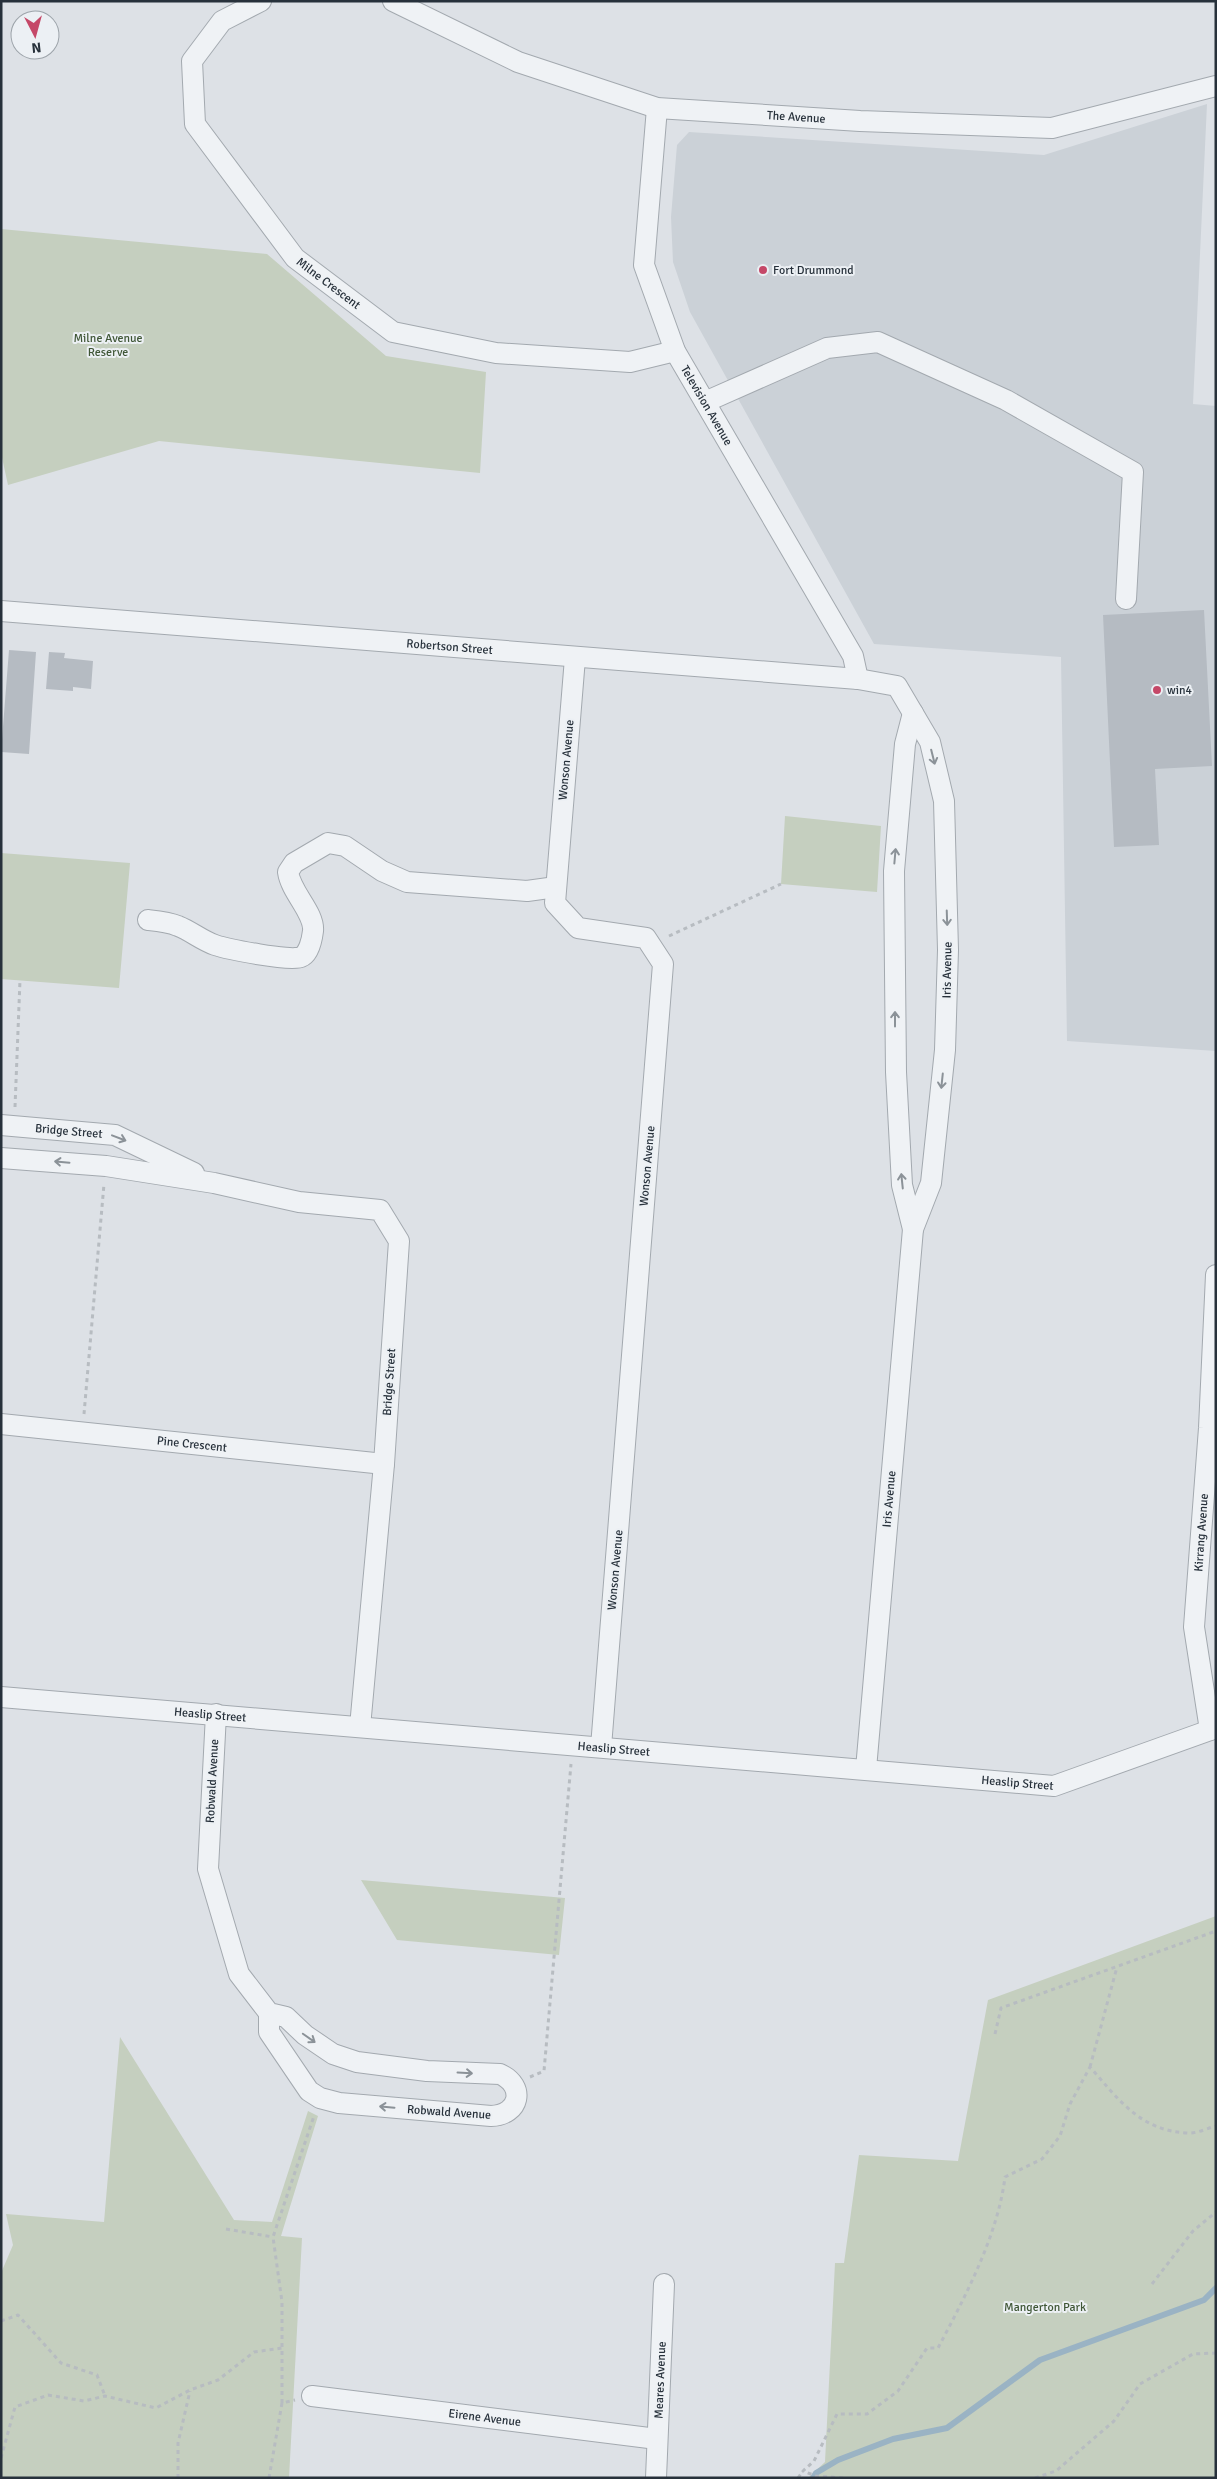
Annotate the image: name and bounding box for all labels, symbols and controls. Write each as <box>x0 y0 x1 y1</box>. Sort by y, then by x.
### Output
north arrow <box>10 10 60 60</box>
text: N <box>31 38 42 56</box>
street label: The Avenue <box>766 108 826 127</box>
street label: Milne Crescent <box>293 255 363 313</box>
place label: Fort Drummond <box>773 263 854 278</box>
marker: Fort Drummond <box>757 264 769 276</box>
park label: Milne Avenue Reserve <box>73 331 143 360</box>
street label: Television Avenue <box>677 363 736 448</box>
street label: Robertson Street <box>406 636 493 658</box>
place label: win4 <box>1167 683 1193 698</box>
marker: win4 <box>1151 684 1163 696</box>
street label: Wonson Avenue <box>556 719 577 801</box>
one-way arrow <box>929 749 938 765</box>
one-way arrow <box>891 849 900 865</box>
one-way arrow <box>943 910 952 926</box>
street label: Iris Avenue <box>940 941 955 999</box>
one-way arrow <box>890 1011 900 1028</box>
one-way arrow <box>937 1072 947 1088</box>
street label: Bridge Street <box>34 1121 103 1142</box>
street label: Wonson Avenue <box>637 1125 658 1207</box>
one-way arrow <box>111 1134 126 1143</box>
one-way arrow <box>54 1158 70 1167</box>
one-way arrow <box>897 1173 907 1189</box>
street label: Bridge Street <box>380 1348 399 1416</box>
street label: Pine Crescent <box>156 1433 228 1456</box>
street label: Iris Avenue <box>880 1470 899 1528</box>
street label: Kirrang Avenue <box>1191 1493 1212 1572</box>
street label: Wonson Avenue <box>605 1529 626 1611</box>
street label: Heaslip Street <box>173 1705 247 1726</box>
street label: Robwald Avenue <box>203 1739 222 1823</box>
street label: Heaslip Street <box>577 1739 651 1760</box>
street label: Heaslip Street <box>981 1773 1054 1794</box>
one-way arrow <box>302 2033 316 2043</box>
one-way arrow <box>457 2068 473 2077</box>
street label: Robwald Avenue <box>406 2102 492 2123</box>
one-way arrow <box>380 2103 396 2112</box>
park label: Mangerton Park <box>1004 2300 1086 2315</box>
street label: Meares Avenue <box>651 2341 670 2419</box>
street label: Eirene Avenue <box>447 2406 522 2430</box>

